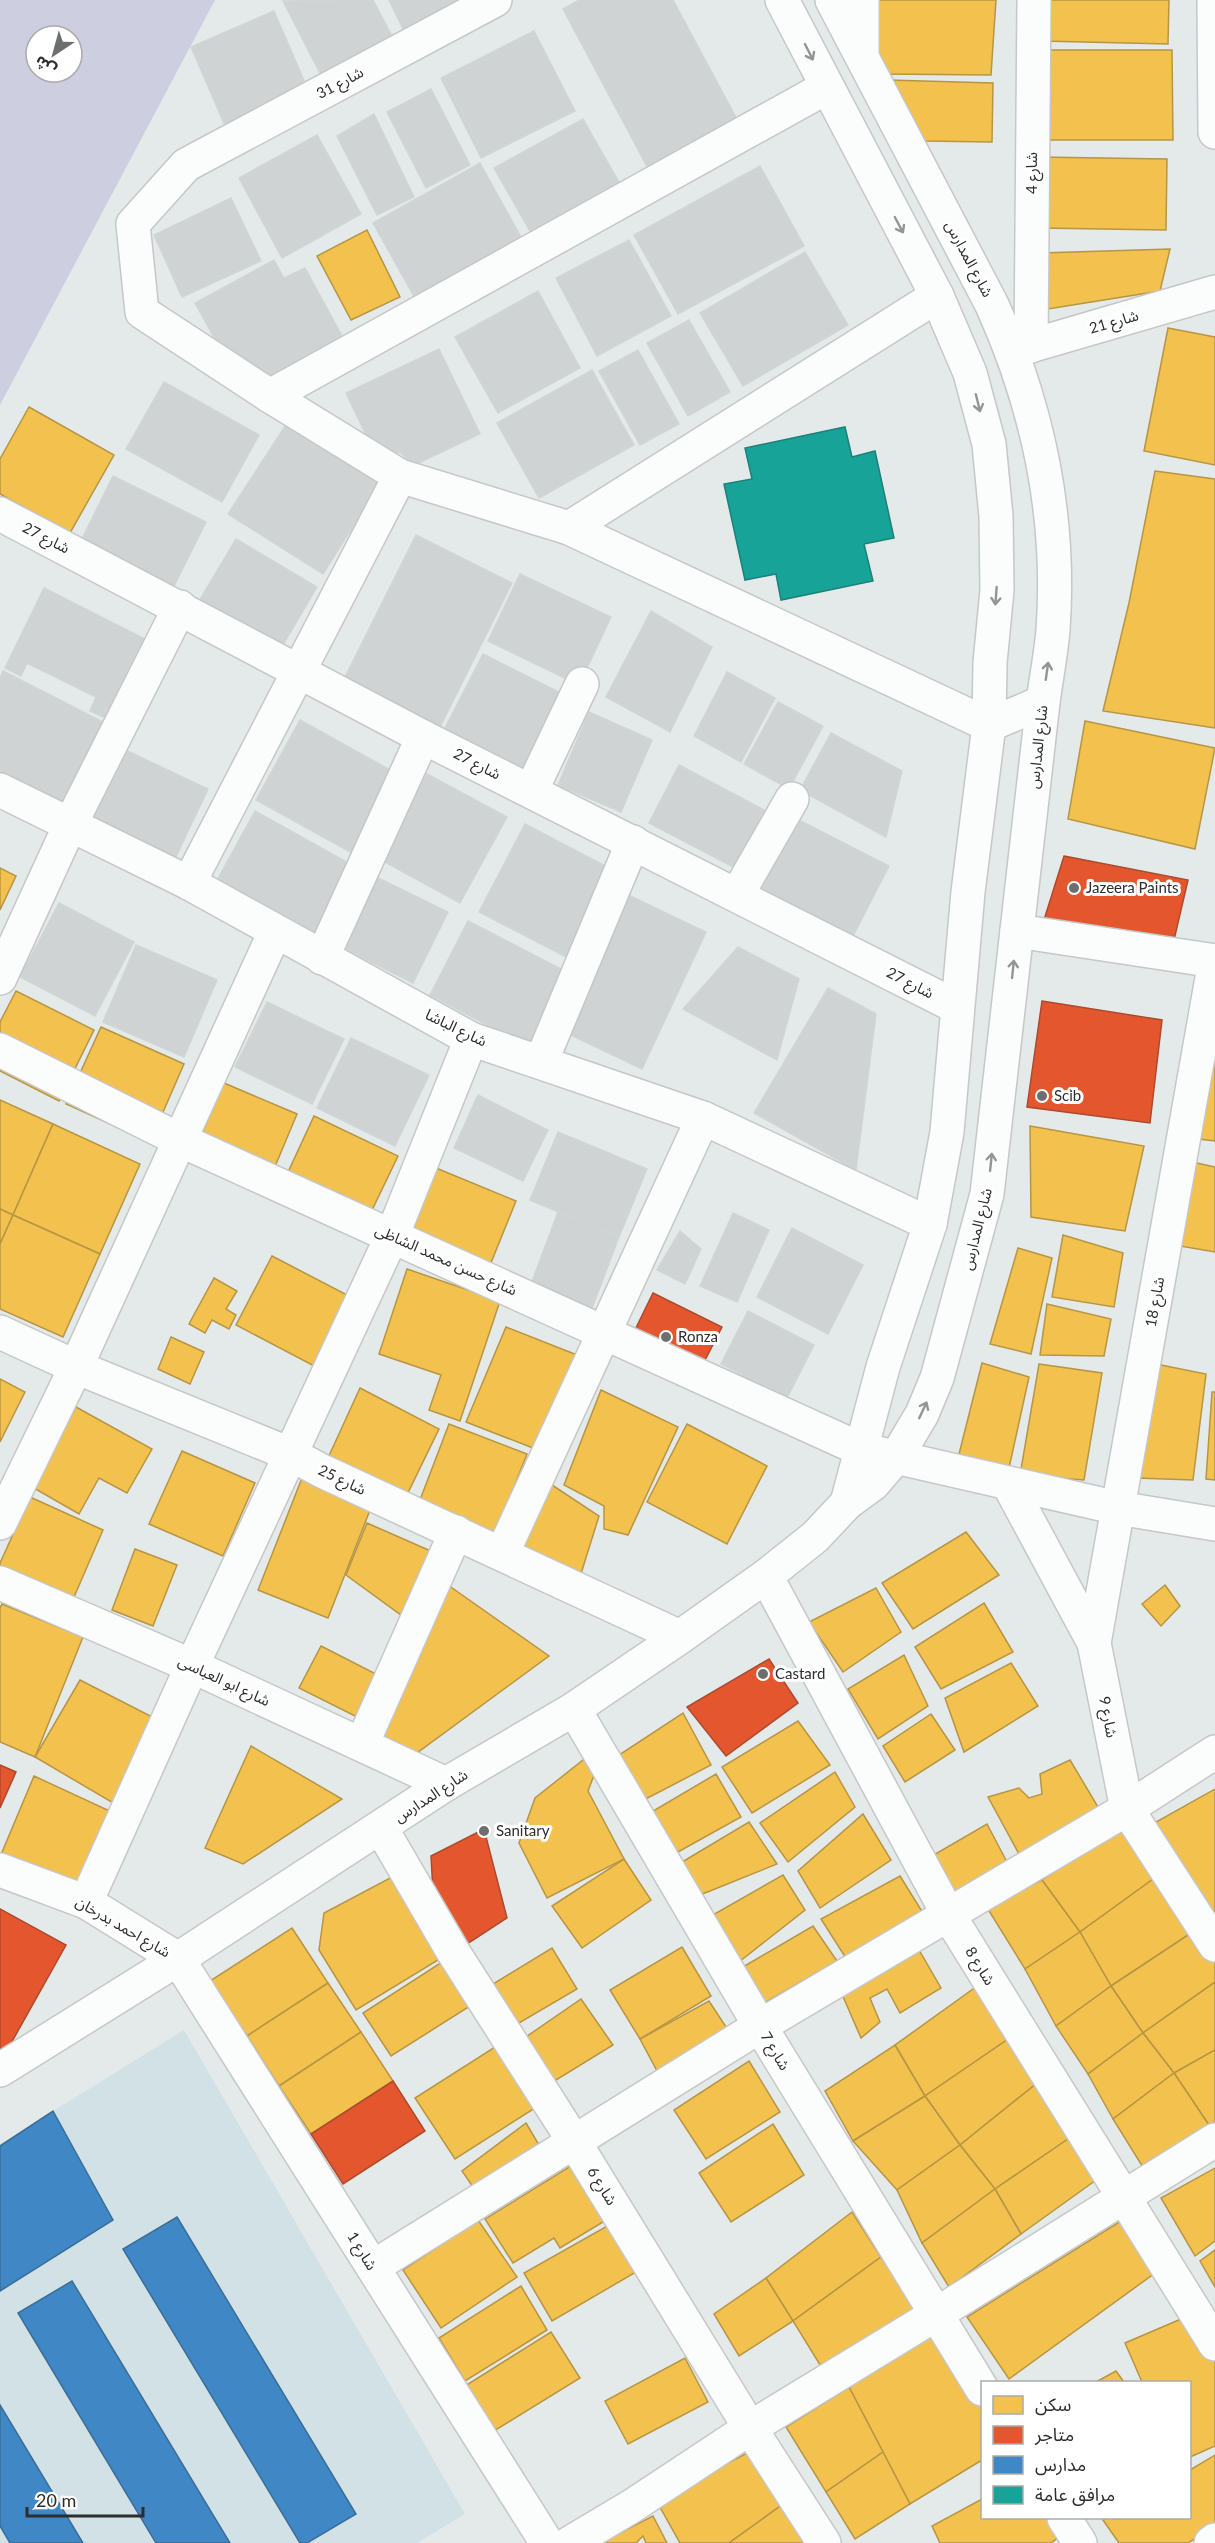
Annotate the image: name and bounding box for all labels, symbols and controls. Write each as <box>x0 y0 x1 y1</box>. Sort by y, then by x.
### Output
north arrow <box>24 24 84 84</box>
one-way arrow <box>803 43 815 60</box>
text: ش <box>30 52 60 81</box>
street label: شارع 31 <box>313 62 368 105</box>
street label: شارع 4 <box>1022 152 1044 194</box>
one-way arrow <box>894 215 905 233</box>
street label: شارع المدارس <box>939 217 998 302</box>
street label: شارع 21 <box>1087 305 1142 340</box>
one-way arrow <box>972 393 984 412</box>
street label: شارع 27 <box>18 518 73 560</box>
one-way arrow <box>990 585 1001 605</box>
one-way arrow <box>1042 661 1053 681</box>
street label: شارع المدارس <box>1024 704 1054 790</box>
street label: شارع 27 <box>449 744 504 786</box>
place label: Jazeera Paints <box>1086 878 1179 896</box>
marker: Jazeera Paints <box>1067 881 1081 895</box>
one-way arrow <box>1008 959 1019 979</box>
street label: شارع 27 <box>882 963 937 1005</box>
street label: شارع الباشا <box>421 1005 490 1053</box>
place label: Scib <box>1054 1086 1081 1104</box>
marker: Scib <box>1035 1089 1049 1103</box>
one-way arrow <box>986 1153 997 1173</box>
street label: شارع المدارس <box>957 1186 999 1273</box>
street label: شارع حسن محمد الشاظى <box>371 1220 520 1302</box>
street label: شارع 18 <box>1141 1275 1171 1329</box>
place label: Ronza <box>678 1327 718 1345</box>
marker: Ronza <box>659 1330 673 1344</box>
one-way arrow <box>917 1402 929 1420</box>
street label: شارع 25 <box>314 1460 369 1502</box>
street label: شارع ابو العباسى <box>174 1651 273 1713</box>
place label: Castard <box>775 1664 825 1682</box>
marker: Castard <box>756 1667 770 1681</box>
street label: شارع 9 <box>1092 1695 1122 1740</box>
street label: شارع المدارس <box>390 1765 473 1829</box>
place label: Sanitary <box>496 1821 550 1839</box>
marker: Sanitary <box>477 1824 491 1838</box>
street label: شارع احمد بدرخان <box>71 1892 174 1964</box>
street label: شارع 8 <box>959 1943 1000 1990</box>
street label: شارع 7 <box>754 2028 794 2075</box>
street label: شارع 6 <box>581 2163 622 2210</box>
street label: شارع 1 <box>341 2228 382 2275</box>
legend <box>981 2381 1191 2519</box>
text: سكن <box>1035 2393 1071 2416</box>
text: متاجر <box>1034 2423 1074 2446</box>
text: مدارس <box>1035 2453 1086 2476</box>
scale bar <box>27 2480 142 2518</box>
text: مرافق عامة <box>1035 2483 1115 2506</box>
text: 20 m <box>36 2489 76 2511</box>

